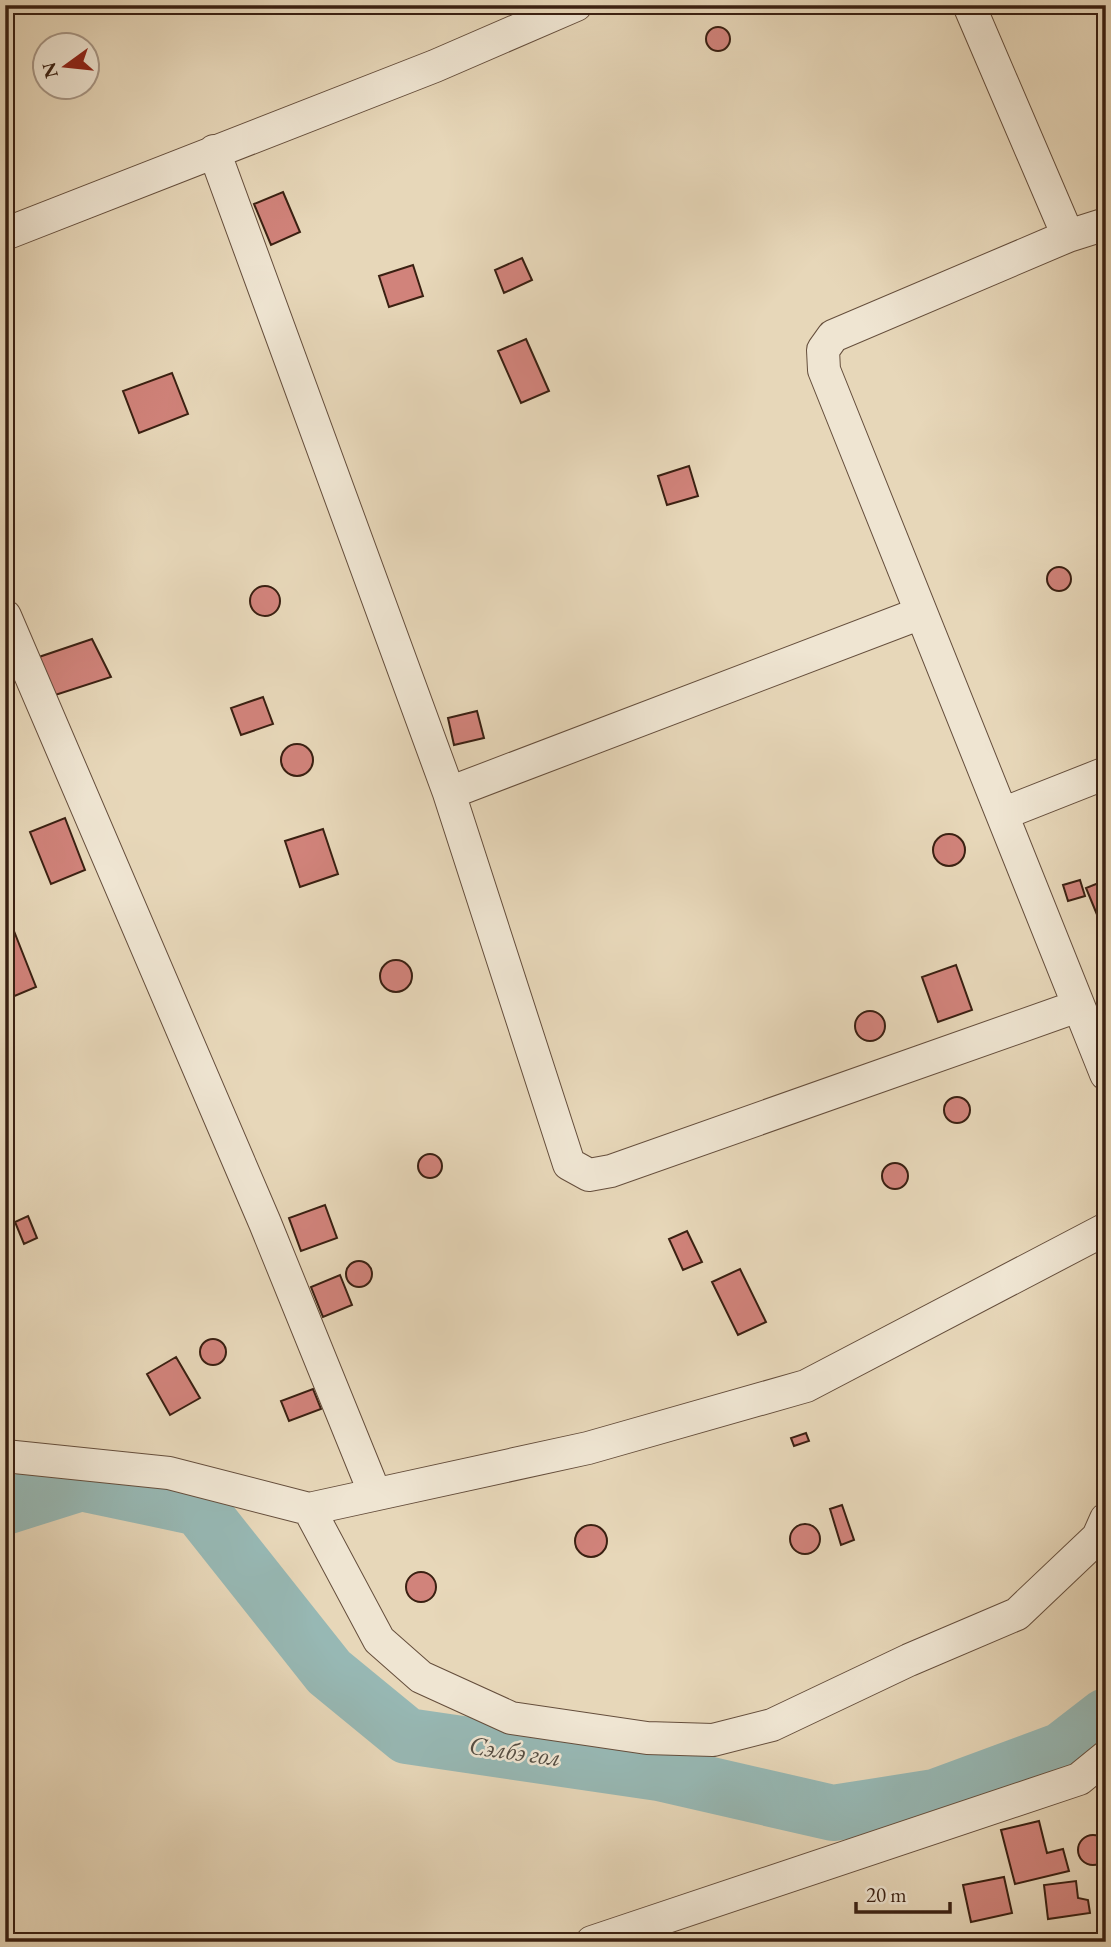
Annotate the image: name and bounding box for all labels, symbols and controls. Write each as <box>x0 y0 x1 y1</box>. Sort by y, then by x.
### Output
north arrow <box>32 32 102 102</box>
text: N <box>36 59 64 81</box>
water label: Сэлбэ гол <box>467 1728 563 1774</box>
scale bar <box>856 1870 950 1914</box>
text: 20 m <box>866 1881 907 1908</box>

